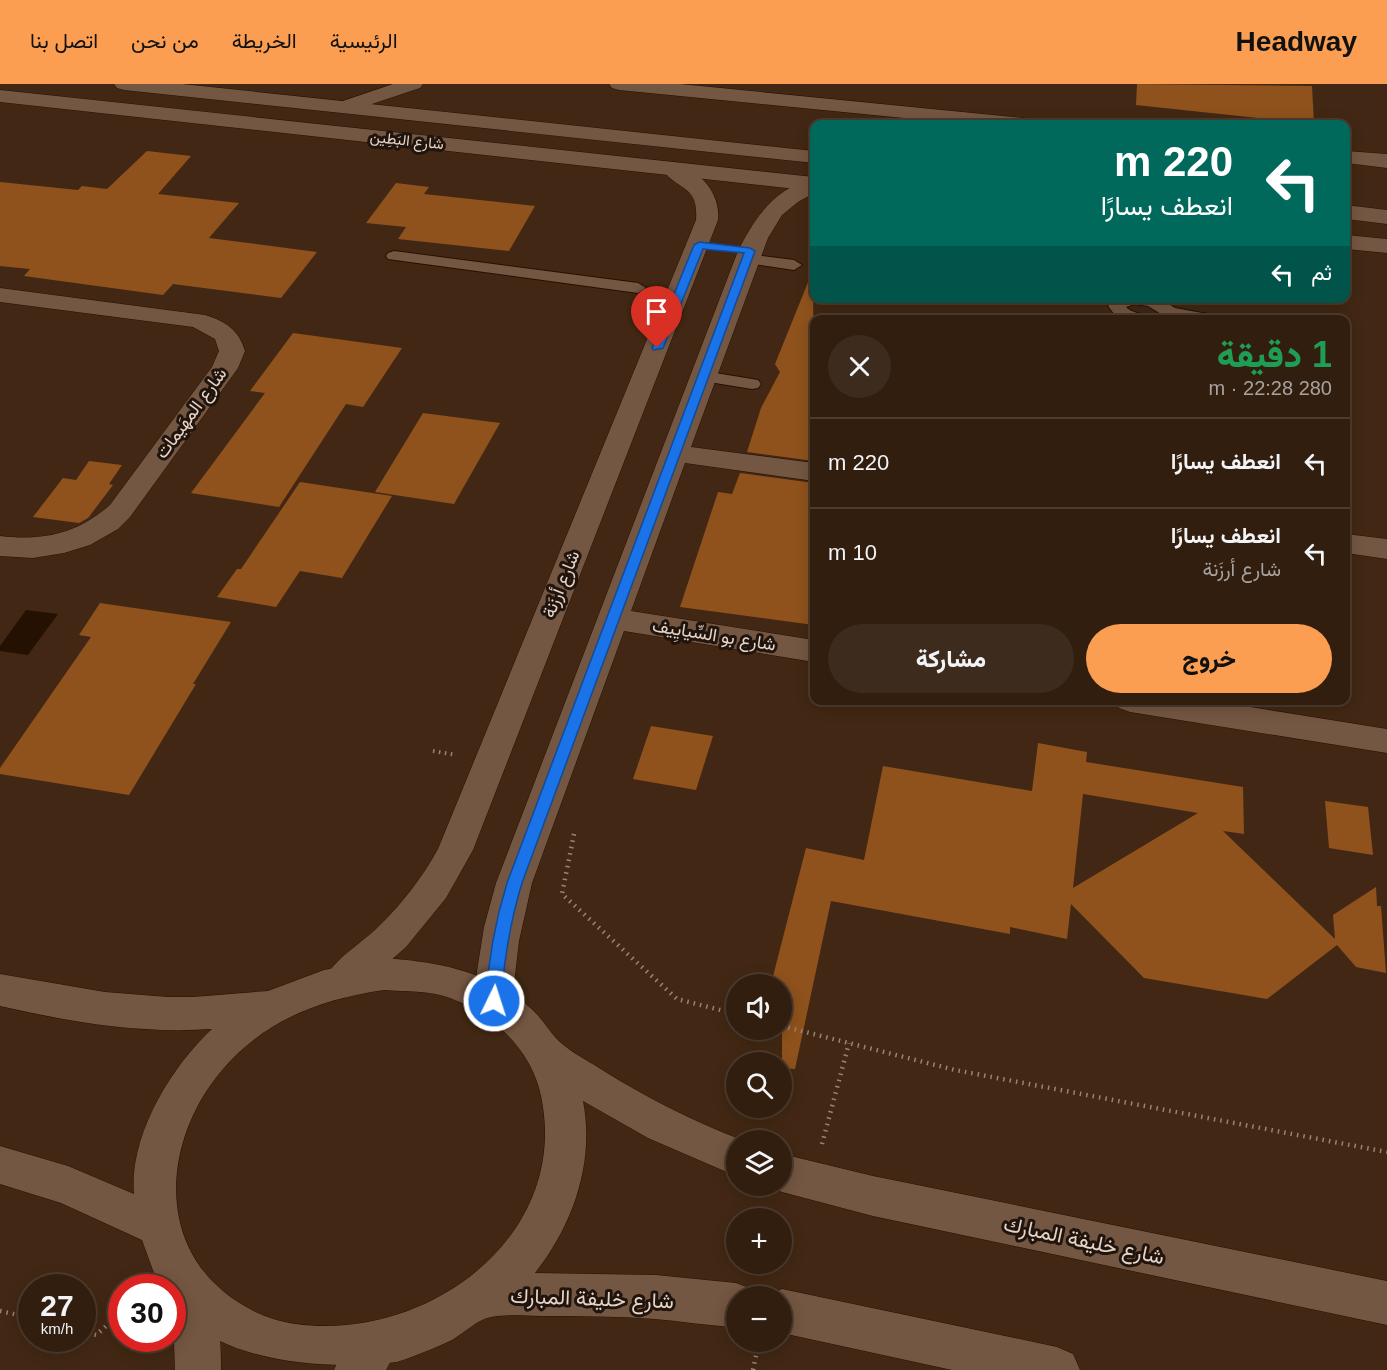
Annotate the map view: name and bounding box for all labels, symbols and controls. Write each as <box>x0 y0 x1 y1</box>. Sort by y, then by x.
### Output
text: Headway <box>1236 26 1357 57</box>
text: اتصل بنا <box>30 29 98 52</box>
text: من نحن <box>131 29 199 52</box>
text: الخريطة <box>232 29 297 52</box>
text: الرئيسية <box>330 29 398 52</box>
street label: شارع البَطِين <box>369 128 445 155</box>
text: 220 m <box>1114 138 1233 185</box>
icon: left <box>1254 144 1332 222</box>
text: انعطف يسارًا <box>1101 191 1233 221</box>
icon: left <box>1266 258 1299 291</box>
text: ثم <box>1311 260 1332 285</box>
pin <box>631 286 682 348</box>
icon: arrive <box>640 295 673 328</box>
text: 1 دقيقة <box>1217 334 1332 375</box>
button: close <box>828 335 891 398</box>
street label: شارع المهَيمات <box>151 364 232 463</box>
text: 280 m · 22:28 <box>1209 377 1332 399</box>
icon: left <box>1299 447 1332 480</box>
text: انعطف يسارًا <box>1171 449 1281 474</box>
text: 220 m <box>828 450 889 475</box>
text: انعطف يسارًا <box>1171 523 1281 548</box>
icon: left <box>1299 537 1332 570</box>
text: 10 m <box>828 540 877 565</box>
street label: شارع أرزَنة <box>538 547 585 621</box>
text: شارع أرزَنة <box>1202 558 1281 580</box>
street label: شارع بو السِّيايِيف <box>650 615 777 658</box>
button: مشاركة <box>828 624 1074 693</box>
button: خروج <box>1086 624 1332 693</box>
position arrow <box>462 969 526 1033</box>
map controls <box>726 974 792 1352</box>
button: sound <box>726 974 792 1040</box>
button: search <box>726 1052 792 1118</box>
button: layers <box>726 1130 792 1196</box>
button: + <box>726 1208 792 1274</box>
street label: شارع خليفة المبارك <box>1001 1212 1166 1271</box>
speed limit sign: 30 <box>108 1274 186 1352</box>
street label: شارع خليفة المبارك <box>510 1284 674 1315</box>
button: − <box>726 1286 792 1352</box>
text: 27 <box>40 1289 74 1322</box>
text: km/h <box>41 1320 73 1337</box>

